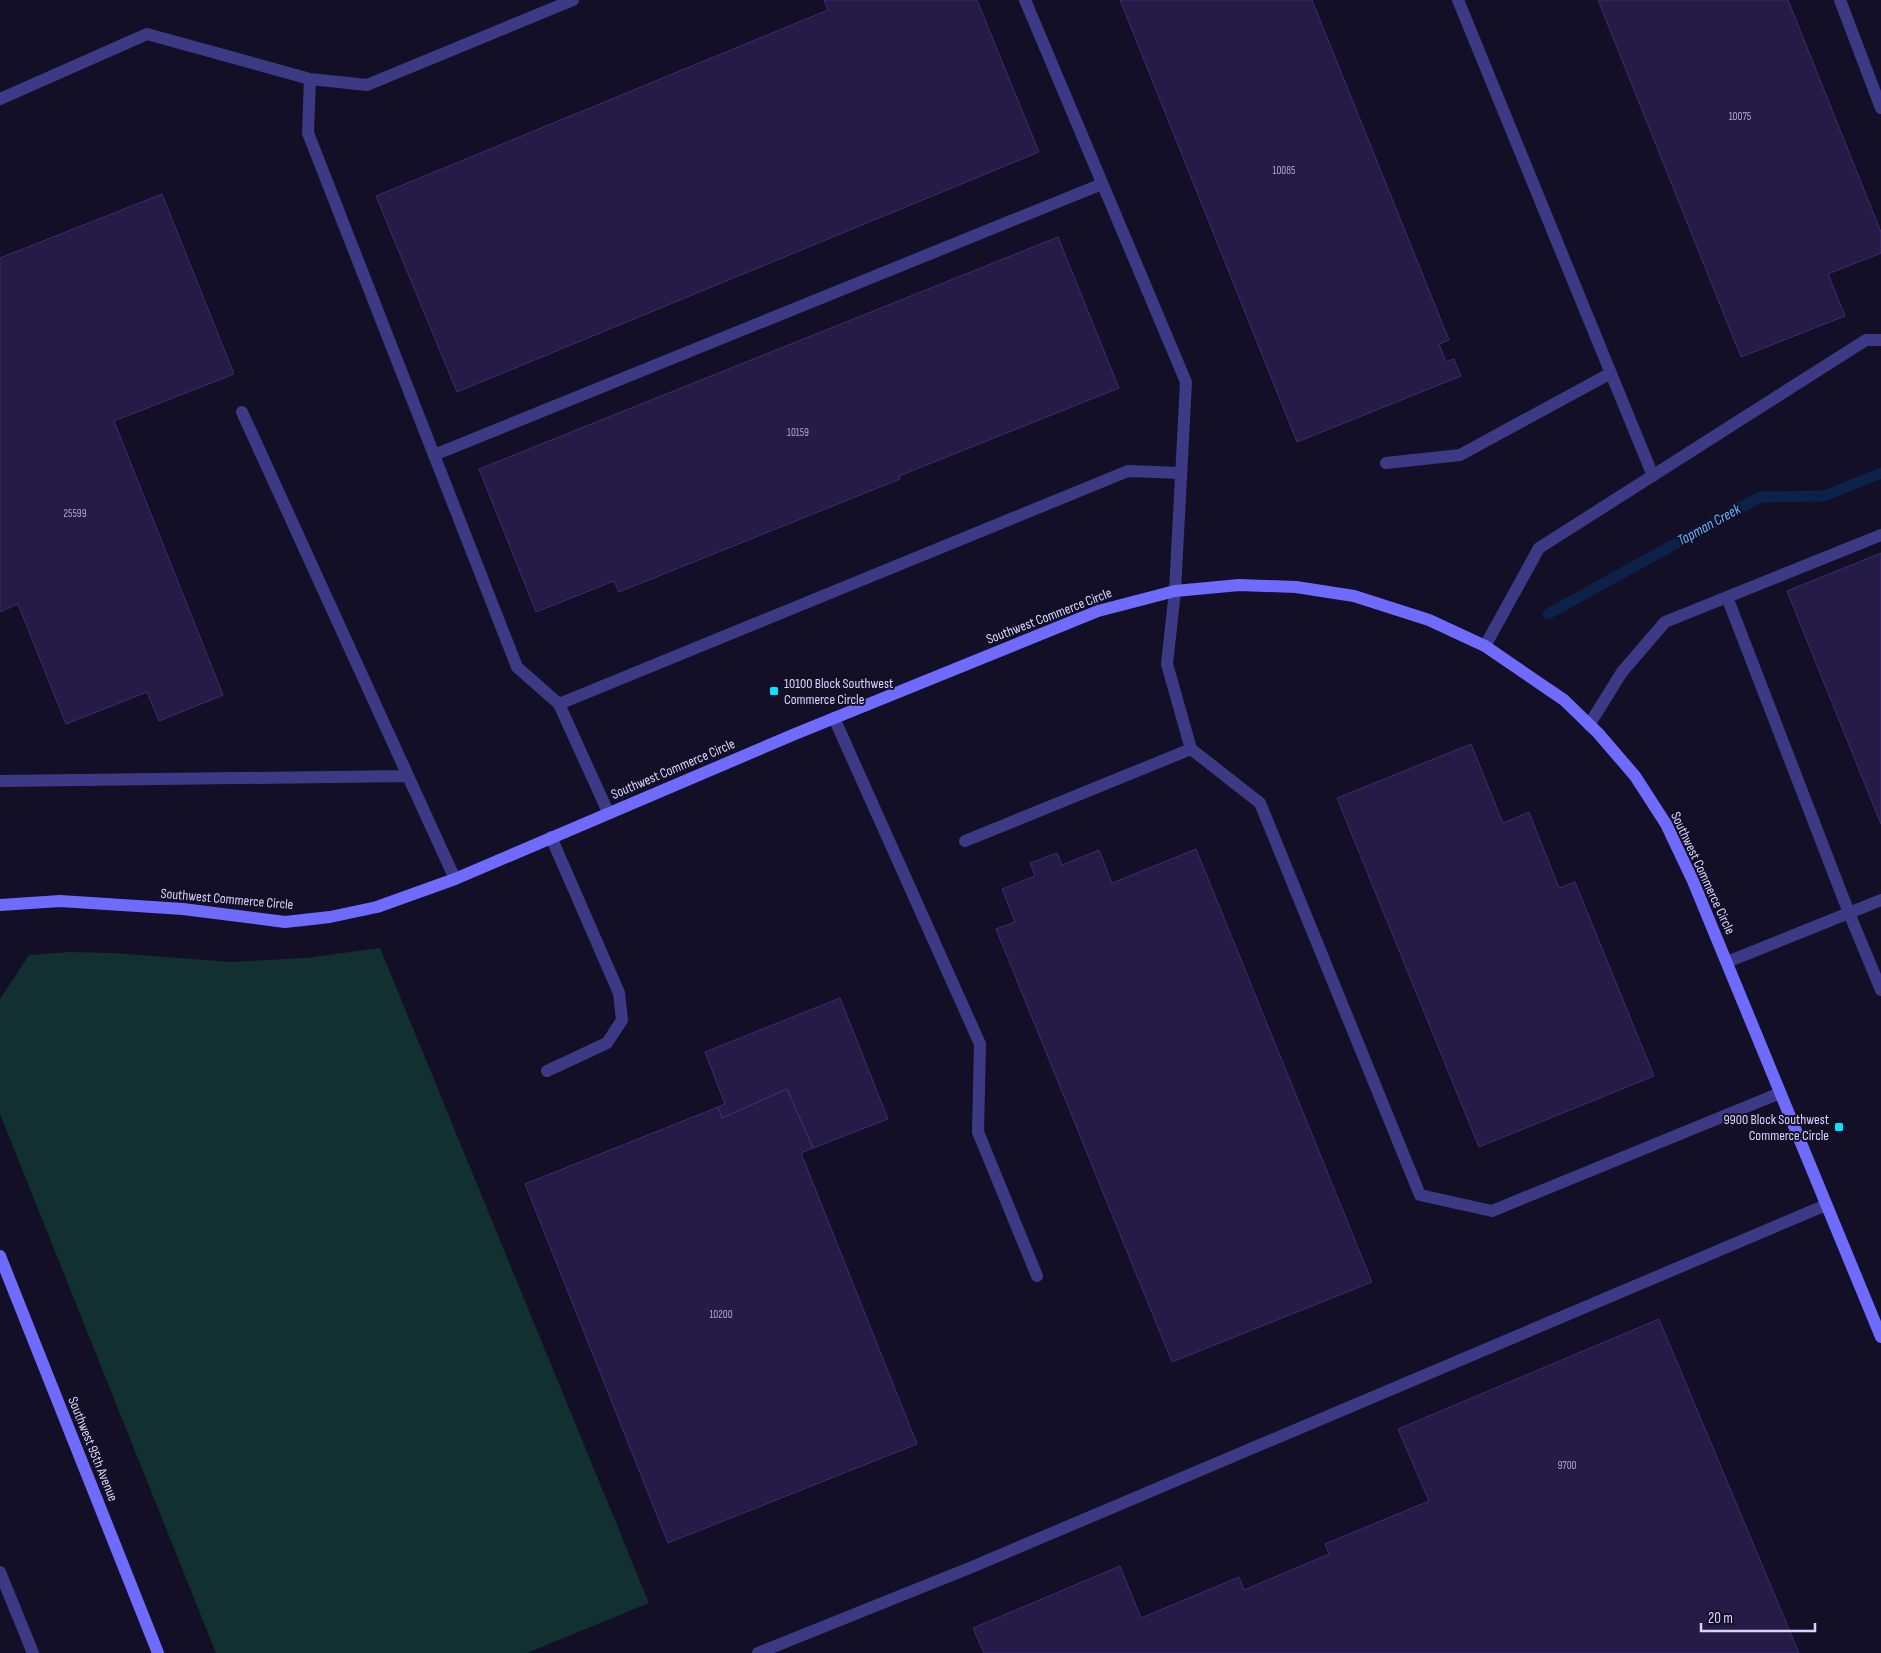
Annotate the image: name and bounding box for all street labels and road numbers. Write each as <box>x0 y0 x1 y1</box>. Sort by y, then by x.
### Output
street label: Southwest Commerce Circle <box>984 584 1114 648</box>
street label: Southwest Commerce Circle <box>608 735 738 803</box>
street label: Southwest Commerce Circle <box>1667 809 1739 937</box>
street label: Southwest Commerce Circle <box>160 885 294 913</box>
street label: Southwest 95th Avenue <box>64 1394 122 1504</box>

